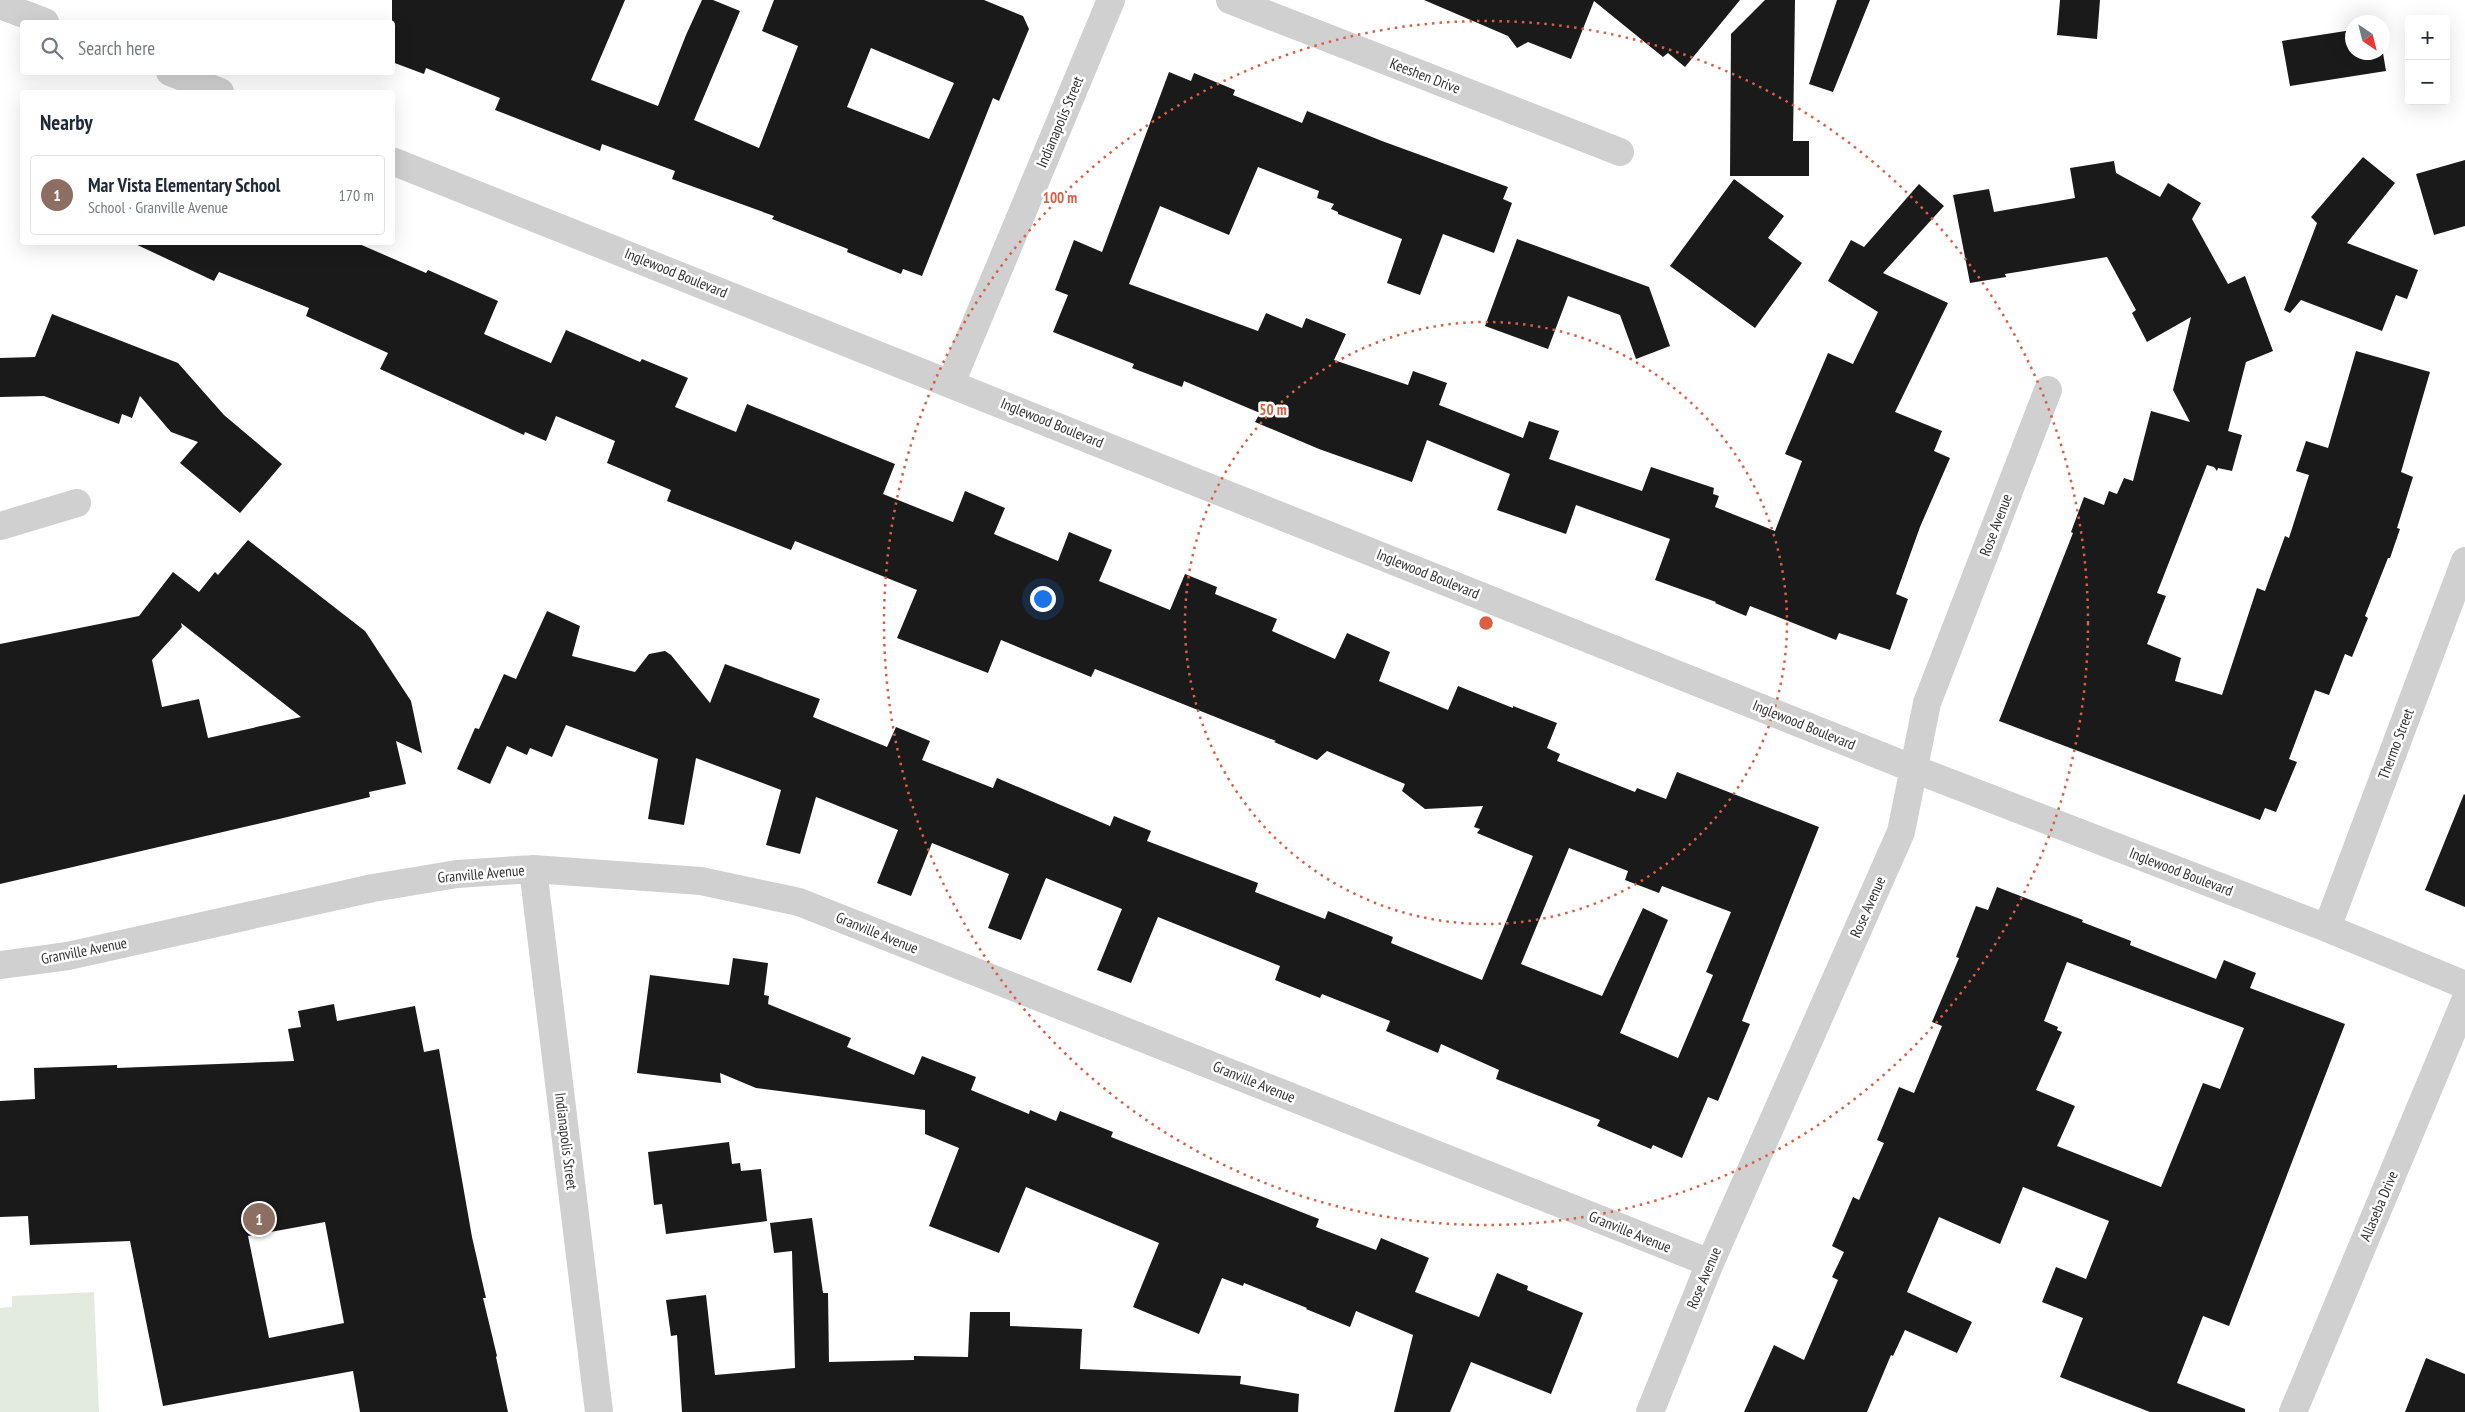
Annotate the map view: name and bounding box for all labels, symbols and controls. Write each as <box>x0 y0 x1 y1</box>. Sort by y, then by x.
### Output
north arrow <box>2345 15 2390 60</box>
map controls <box>2405 15 2450 105</box>
button: + <box>2405 15 2450 60</box>
search box <box>20 20 395 75</box>
icon: search <box>38 34 66 62</box>
text: Search here <box>78 36 155 60</box>
street label: Keeshen Drive <box>1387 53 1463 98</box>
button: − <box>2405 60 2450 105</box>
street label: Indianapolis Street <box>1032 73 1087 170</box>
text: Nearby <box>40 109 93 136</box>
text: Mar Vista Elementary School <box>88 173 280 197</box>
text: 1 <box>53 185 61 205</box>
text: 170 m <box>339 185 374 205</box>
text: 100 m <box>1043 188 1077 207</box>
text: School · Granville Avenue <box>88 197 228 217</box>
street label: Inglewood Boulevard <box>622 243 730 302</box>
street label: Inglewood Boulevard <box>998 393 1106 452</box>
text: 50 m <box>1259 400 1287 419</box>
street label: Rose Avenue <box>1975 491 2016 559</box>
street label: Inglewood Boulevard <box>1374 544 1482 603</box>
your location <box>1030 586 1056 612</box>
centre of rings <box>1477 614 1495 632</box>
street label: Inglewood Boulevard <box>1750 695 1858 754</box>
street label: Thermo Street <box>2373 706 2418 782</box>
street label: Inglewood Boulevard <box>2127 843 2236 900</box>
street label: Granville Avenue <box>437 860 525 887</box>
street label: Rose Avenue <box>1846 873 1889 940</box>
street label: Granville Avenue <box>833 907 921 958</box>
street label: Granville Avenue <box>39 933 128 968</box>
street label: Granville Avenue <box>1210 1056 1298 1107</box>
street label: Indianapolis Street <box>551 1091 582 1190</box>
street label: Allaseba Drive <box>2355 1168 2402 1244</box>
pin: 1 <box>243 1200 275 1238</box>
street label: Granville Avenue <box>1586 1206 1674 1257</box>
street label: Rose Avenue <box>1682 1244 1725 1311</box>

